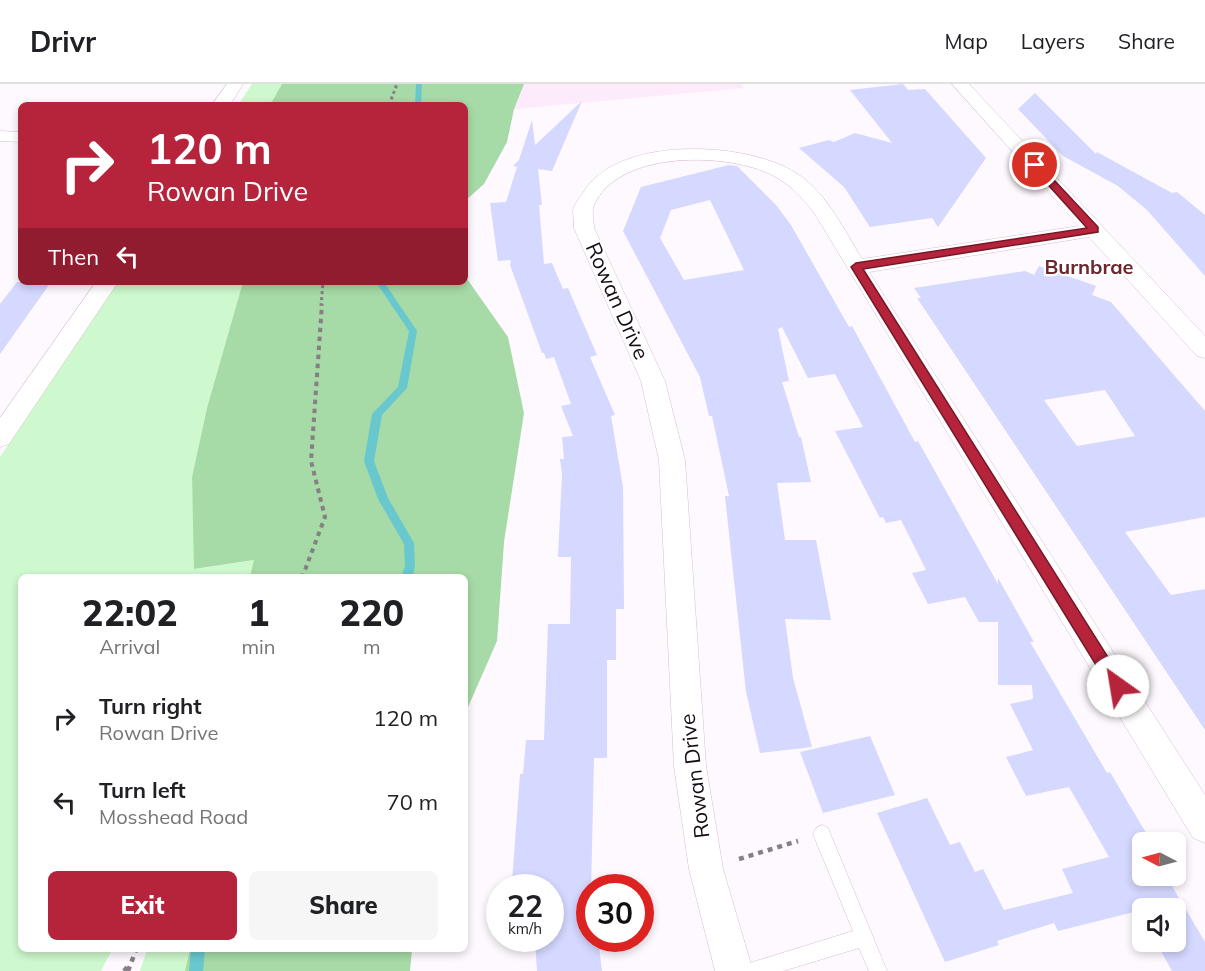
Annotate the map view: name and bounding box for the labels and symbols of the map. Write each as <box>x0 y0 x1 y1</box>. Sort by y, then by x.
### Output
pin <box>1009 139 1060 190</box>
street label: Rowan Drive <box>581 238 655 363</box>
district label: Burnbrae <box>1044 254 1134 279</box>
position arrow <box>1086 654 1150 718</box>
street label: Rowan Drive <box>673 712 715 840</box>
north arrow <box>1132 832 1186 886</box>
speed limit sign: 30 <box>576 874 654 952</box>

